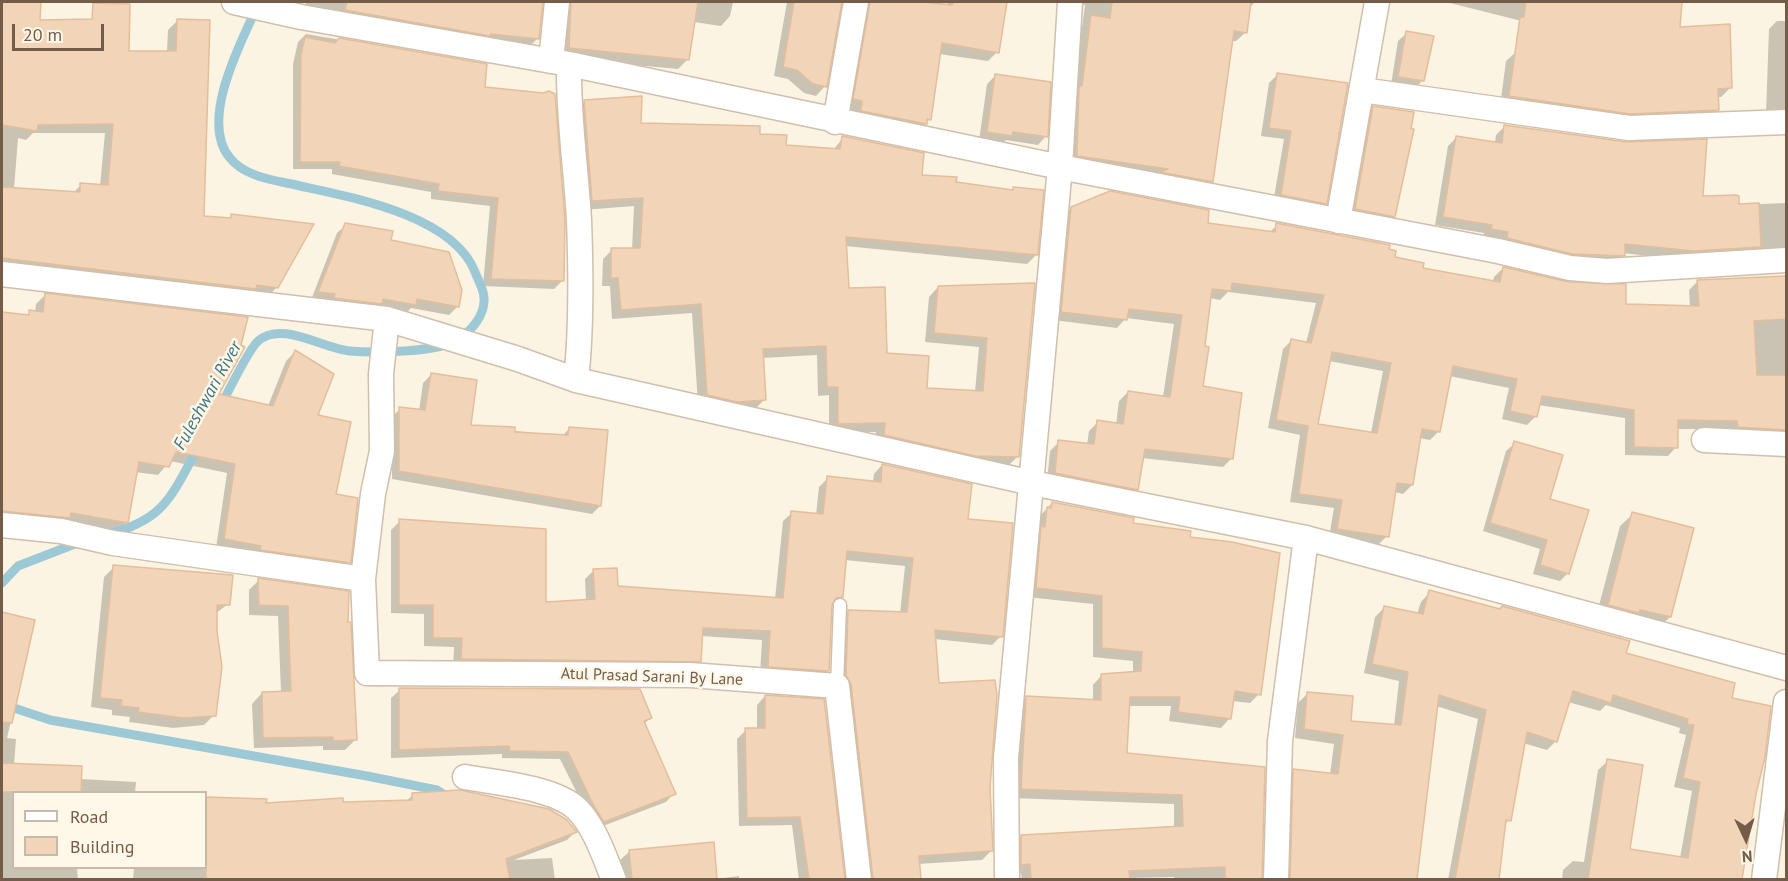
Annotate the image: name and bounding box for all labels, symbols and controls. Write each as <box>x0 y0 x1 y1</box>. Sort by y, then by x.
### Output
scale bar <box>15 12 106 50</box>
text: 20 m <box>23 23 62 46</box>
water label: Fuleshwari River <box>169 338 247 454</box>
street label: Atul Prasad Sarani By Lane <box>561 664 743 690</box>
legend <box>12 791 207 869</box>
text: Road <box>70 805 108 828</box>
north arrow <box>1716 809 1776 869</box>
text: Building <box>70 835 134 858</box>
text: N <box>1741 847 1753 867</box>

